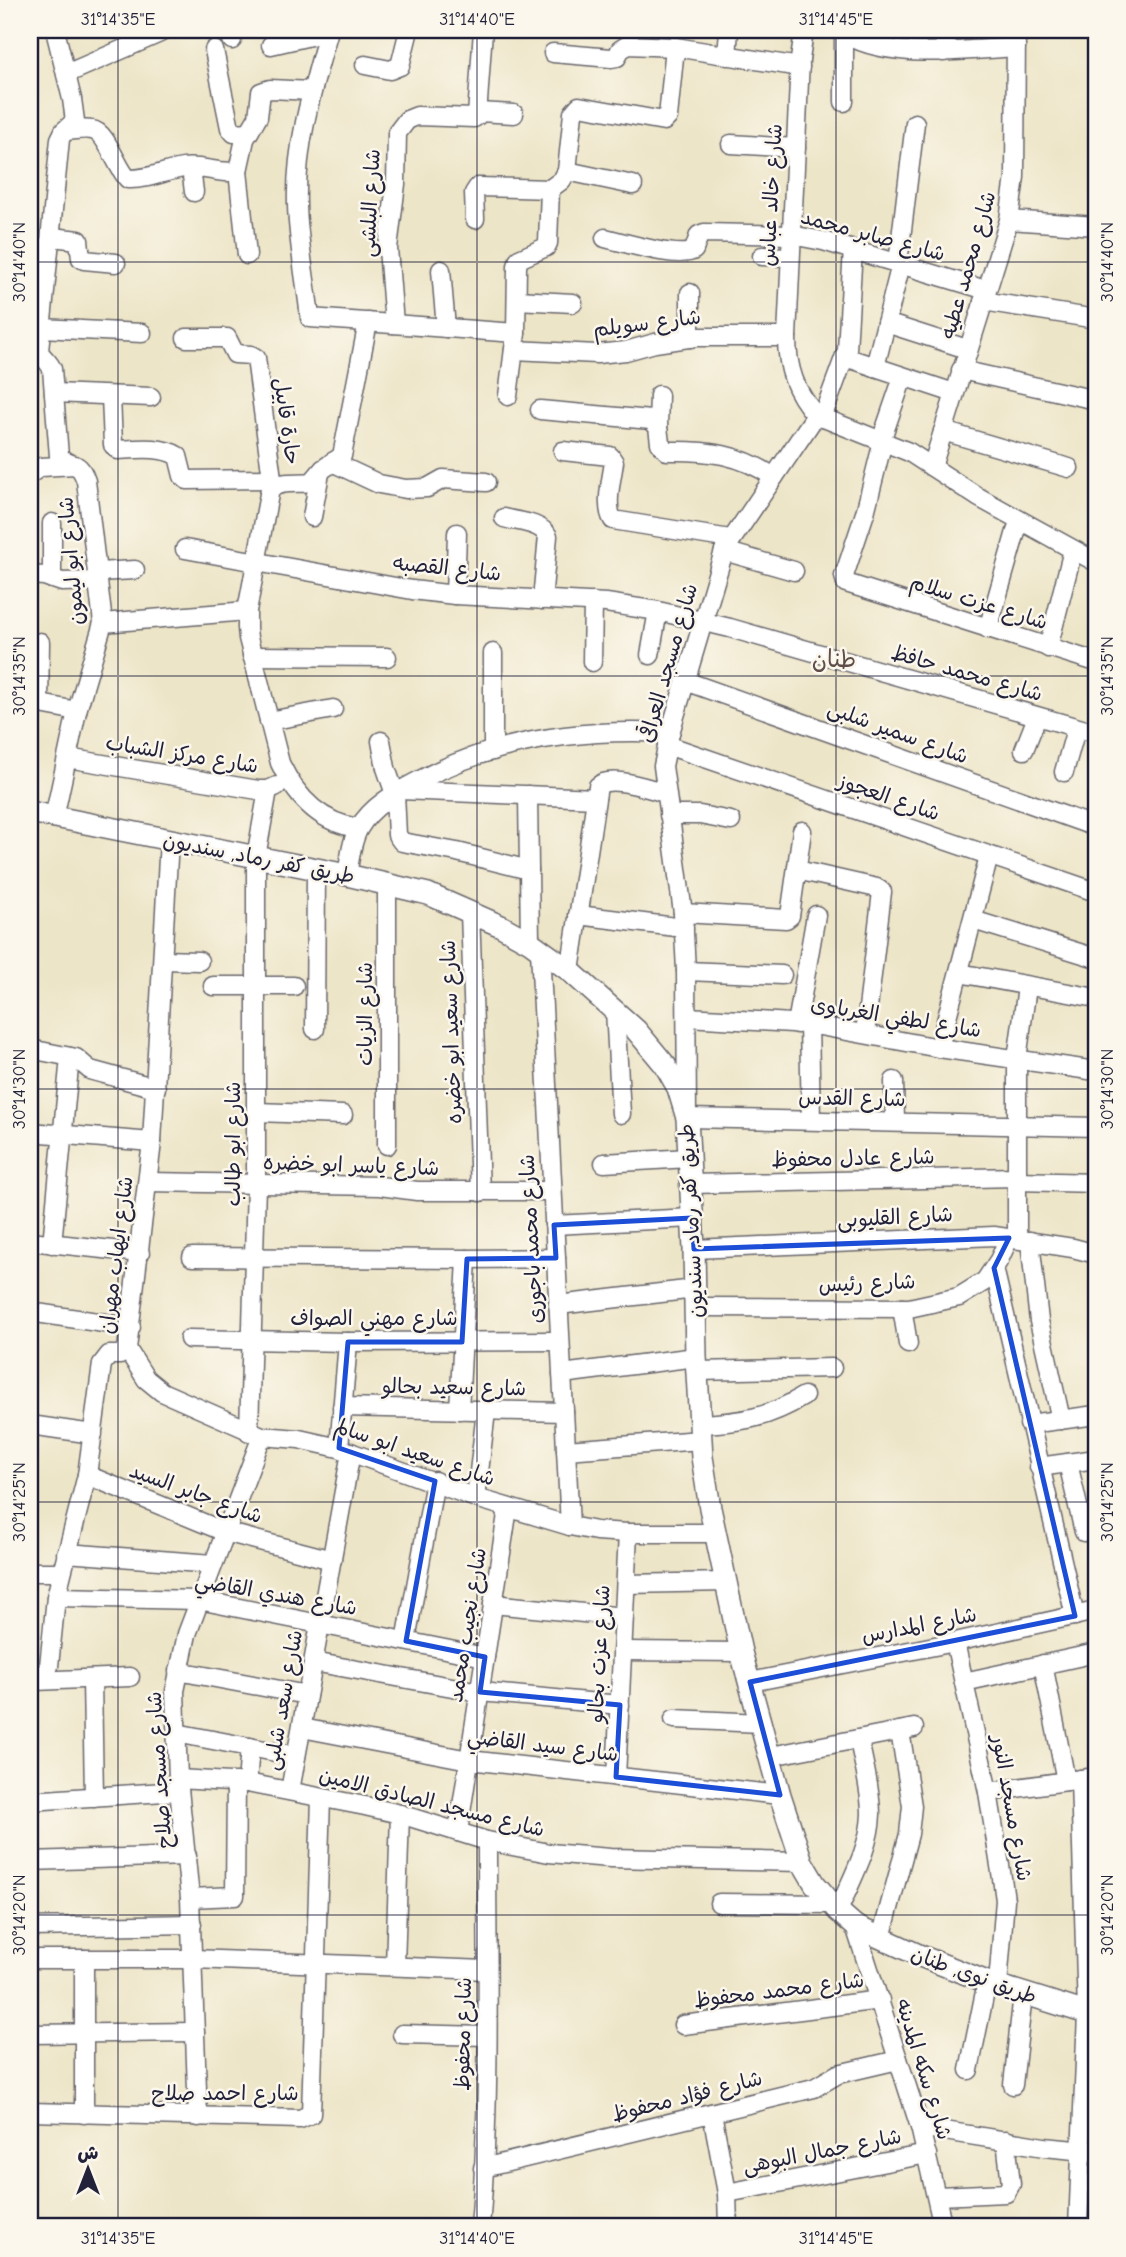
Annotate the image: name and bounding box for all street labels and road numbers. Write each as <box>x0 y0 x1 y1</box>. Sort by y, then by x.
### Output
street label: شارع خالد عباس <box>755 123 790 267</box>
street label: شارع البلشى <box>355 148 388 258</box>
street label: شارع محمد عطيه <box>935 188 1003 342</box>
street label: شارع صابر محمد <box>797 204 948 269</box>
street label: شارع سويلم <box>592 304 703 345</box>
street label: حارة قابيل <box>268 376 305 466</box>
street label: شارع ابو ليمون <box>53 496 92 626</box>
street label: شارع القصبه <box>391 550 502 589</box>
street label: شارع عزت سلام <box>906 570 1051 638</box>
street label: شارع مسجد العراقى <box>633 580 705 746</box>
street label: شارع محمد حافظ <box>888 640 1045 709</box>
street label: شارع سمير شلبى <box>823 695 971 771</box>
street label: شارع مركز الشباب <box>104 730 260 781</box>
street label: شارع العجوز <box>832 768 943 828</box>
street label: طريق كفر رماد, سنديون <box>161 828 357 889</box>
street label: شارع سعيد ابو خضره <box>436 940 469 1124</box>
street label: شارع الزيات <box>353 962 380 1066</box>
street label: شارع لطفي الغرباوى <box>808 992 983 1049</box>
street label: شارع ابو طالب <box>221 1081 248 1207</box>
street label: شارع القدس <box>798 1085 906 1114</box>
street label: طريق كفر رماد, سنديون <box>674 1123 709 1319</box>
street label: شارع عادل محفوظ <box>771 1145 935 1174</box>
street label: شارع ياسر ابو خضره <box>262 1150 440 1183</box>
street label: شارع محمد باجورى <box>515 1154 550 1324</box>
street label: شارع ايهاب مهران <box>94 1175 141 1336</box>
street label: شارع القليوبى <box>836 1202 954 1235</box>
street label: شارع رئيس <box>818 1269 916 1300</box>
street label: شارع مهني الصواف <box>290 1306 458 1337</box>
street label: شارع سعيد بحالو <box>381 1374 526 1403</box>
street label: شارع سعيد ابو سالم <box>330 1413 498 1494</box>
street label: شارع جابر السيد <box>125 1458 266 1531</box>
street label: شارع نجيب محمد <box>443 1546 494 1704</box>
street label: شارع هندي القاضي <box>192 1568 359 1627</box>
street label: شارع عزت بحالو <box>583 1584 618 1725</box>
street label: شارع المدارس <box>859 1602 979 1651</box>
street label: شارع سعد شلبى <box>259 1628 310 1773</box>
street label: شارع مسجد صلاح <box>142 1691 179 1849</box>
street label: شارع سيد القاضي <box>465 1724 620 1773</box>
street label: شارع مسجد النور <box>984 1731 1037 1883</box>
street label: شارع مسجد الصادق الامين <box>316 1762 547 1845</box>
street label: طريق نوى, طنان <box>907 1941 1040 2010</box>
street label: شارع محمد محفوظ <box>692 1968 866 2015</box>
street label: شارع محفوظ <box>450 1977 479 2091</box>
street label: شارع سكه المدينه <box>888 1996 957 2143</box>
street label: شارع فؤاد محفوظ <box>609 2066 766 2129</box>
street label: شارع احمد صلاح <box>151 2081 299 2108</box>
street label: شارع جمال البوهى <box>741 2124 904 2181</box>

